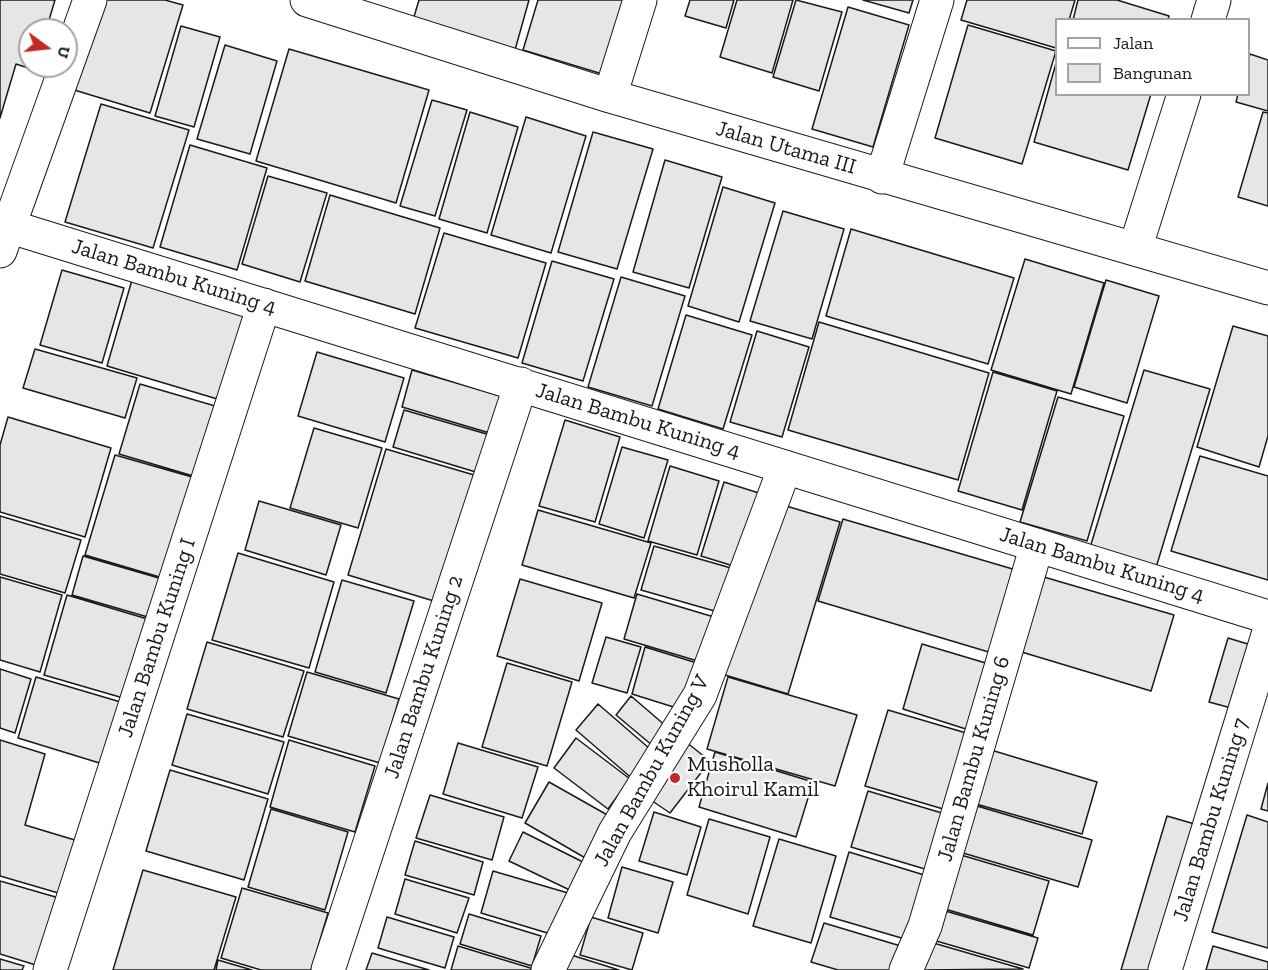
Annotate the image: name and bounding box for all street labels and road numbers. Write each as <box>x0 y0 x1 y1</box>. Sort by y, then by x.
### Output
street label: Jalan Utama III <box>713 115 859 181</box>
street label: Jalan Bambu Kuning 4 <box>68 233 280 321</box>
street label: Jalan Bambu Kuning 4 <box>532 377 744 465</box>
street label: Jalan Bambu Kuning 4 <box>996 521 1208 609</box>
street label: Jalan Bambu Kuning I <box>112 535 202 741</box>
street label: Jalan Bambu Kuning 2 <box>379 572 469 782</box>
street label: Jalan Bambu Kuning 6 <box>932 653 1016 865</box>
street label: Jalan Bambu Kuning V <box>588 671 716 871</box>
street label: Jalan Bambu Kuning 7 <box>1168 715 1254 925</box>

